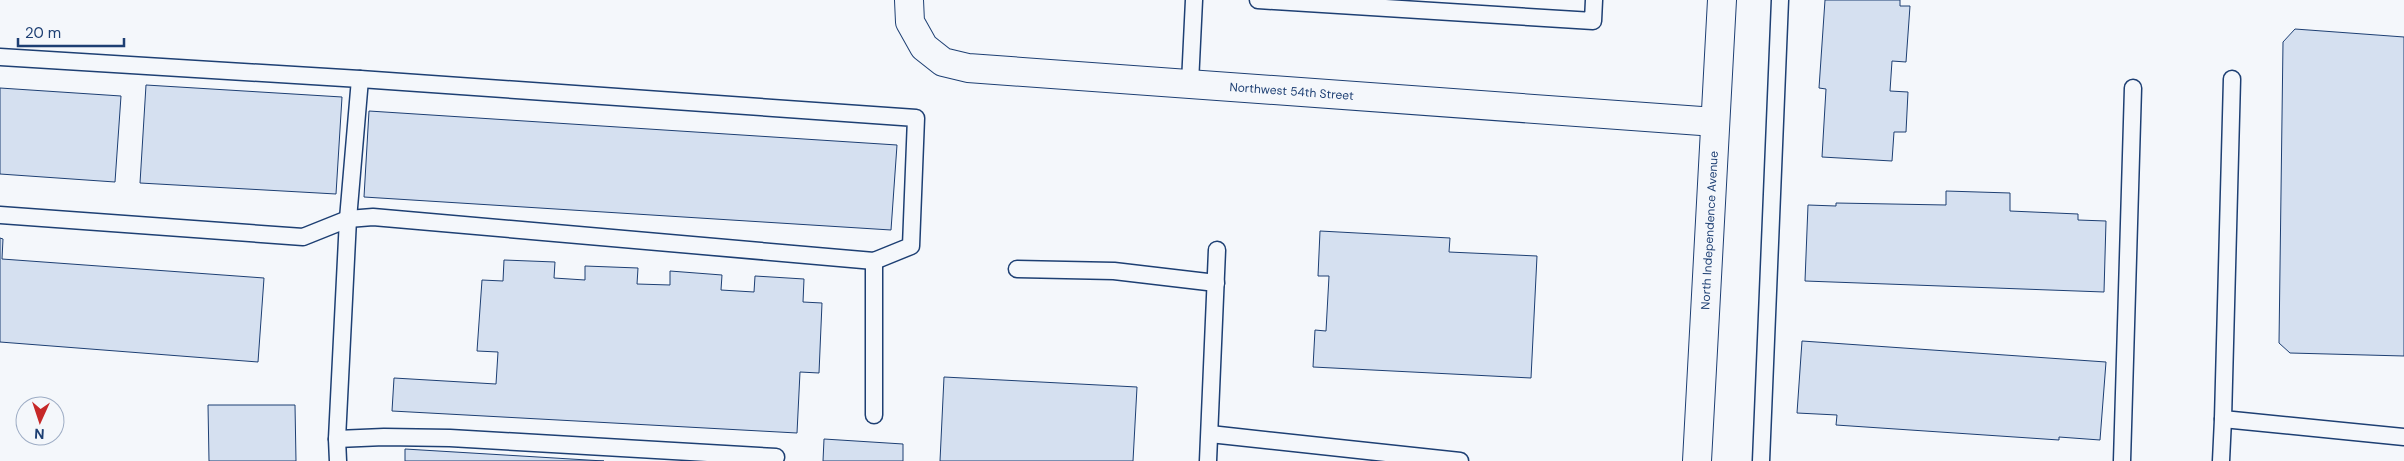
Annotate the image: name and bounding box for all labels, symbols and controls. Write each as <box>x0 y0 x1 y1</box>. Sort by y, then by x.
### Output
scale bar <box>18 15 124 47</box>
text: 20 m <box>25 23 61 43</box>
street label: Northwest 54th Street <box>1229 79 1355 104</box>
street label: North Independence Avenue <box>1697 150 1722 310</box>
north arrow <box>15 396 65 446</box>
text: N <box>34 425 45 443</box>

